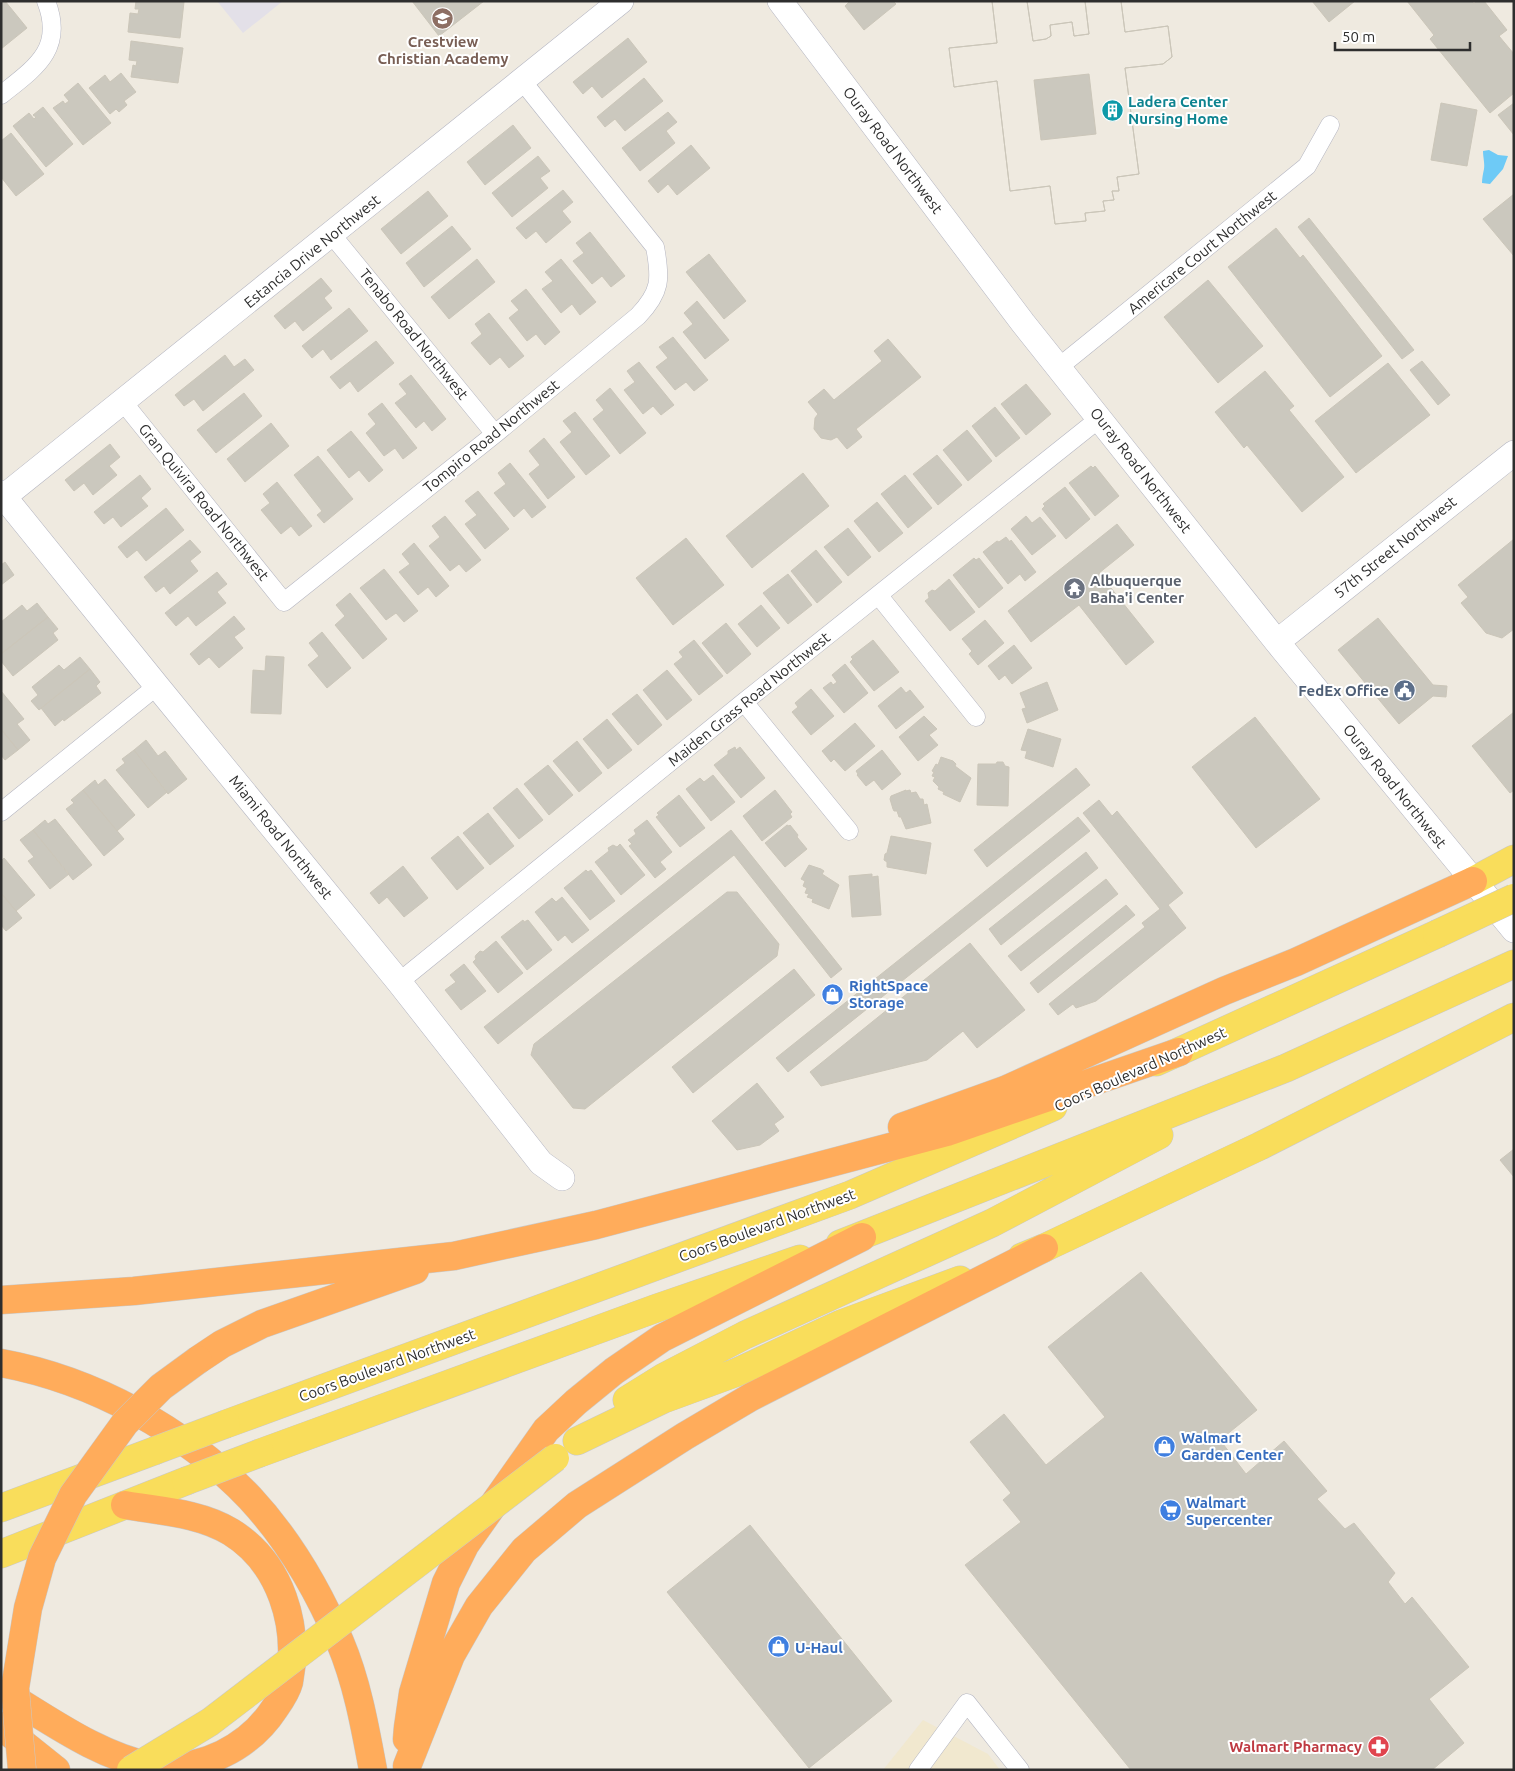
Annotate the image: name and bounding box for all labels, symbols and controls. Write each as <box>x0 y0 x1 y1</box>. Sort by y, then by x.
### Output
school or university icon: Crestview Christian Academy <box>431 6 455 30</box>
scale bar <box>1335 20 1470 52</box>
text: 50 m <box>1342 28 1375 45</box>
place label: Crestview Christian Academy <box>377 33 509 67</box>
street label: Ouray Road Northwest <box>840 83 946 217</box>
place label: Ladera Center Nursing Home <box>1128 93 1229 127</box>
building icon: Ladera Center Nursing Home <box>1100 98 1124 122</box>
street label: Americare Court Northwest <box>1124 187 1280 317</box>
street label: Estancia Drive Northwest <box>241 191 383 311</box>
street label: Tenabo Road Northwest <box>356 265 472 403</box>
street label: Tompiro Road Northwest <box>420 376 562 496</box>
street label: Ouray Road Northwest <box>1087 404 1195 536</box>
street label: Gran Quivira Road Northwest <box>135 420 273 584</box>
street label: 57th Street Northwest <box>1331 492 1460 601</box>
place label: Albuquerque Baha'i Center <box>1090 572 1185 606</box>
temple icon: Albuquerque Baha'i Center <box>1062 577 1086 601</box>
street label: Maiden Grass Road Northwest <box>665 628 833 770</box>
public building icon: FedEx Office <box>1393 678 1417 702</box>
place label: FedEx Office <box>1298 682 1389 699</box>
street label: Ouray Road Northwest <box>1340 721 1450 851</box>
street label: Miami Road Northwest <box>226 772 336 902</box>
place label: RightSpace Storage <box>849 977 928 1011</box>
shop icon: RightSpace Storage <box>821 982 845 1006</box>
street label: Coors Boulevard Northwest <box>1051 1023 1229 1115</box>
street label: Coors Boulevard Northwest <box>677 1185 858 1265</box>
street label: Coors Boulevard Northwest <box>297 1325 478 1405</box>
place label: Walmart Garden Center <box>1181 1429 1284 1463</box>
shop icon: Walmart Garden Center <box>1153 1434 1177 1458</box>
place label: Walmart Supercenter <box>1186 1494 1273 1528</box>
supermarket icon: Walmart Supercenter <box>1158 1499 1182 1523</box>
shop icon: U-Haul <box>767 1635 791 1659</box>
place label: U-Haul <box>795 1639 843 1656</box>
pharmacy icon: Walmart Pharmacy <box>1366 1734 1390 1758</box>
place label: Walmart Pharmacy <box>1229 1738 1362 1755</box>

